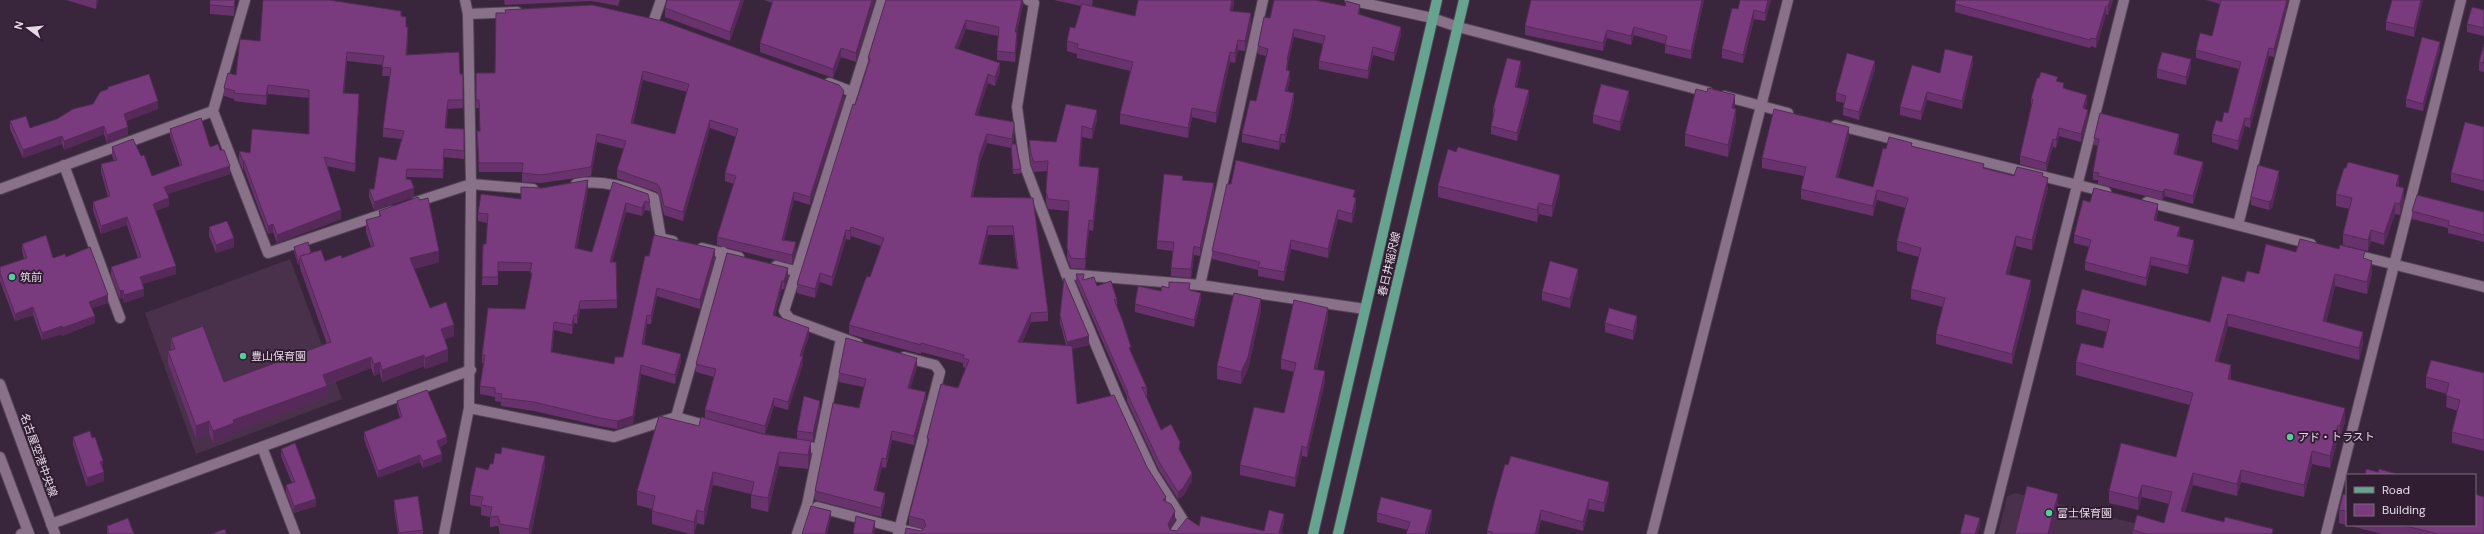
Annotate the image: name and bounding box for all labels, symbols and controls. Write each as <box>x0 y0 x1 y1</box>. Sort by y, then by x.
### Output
north arrow <box>8 8 48 48</box>
text: N <box>11 19 26 31</box>
street label: 春日井稲沢線 <box>1375 230 1403 298</box>
place label: 筑前 <box>20 270 42 284</box>
marker: 筑前 <box>7 272 17 282</box>
place label: 豊山保育園 <box>251 349 306 363</box>
marker: 豊山保育園 <box>238 351 248 361</box>
street label: 名古屋空港中央線 <box>17 411 61 499</box>
place label: アド・トラスト <box>2298 430 2375 444</box>
marker: アド・トラスト <box>2285 432 2295 442</box>
legend <box>2346 474 2476 526</box>
text: Road <box>2382 482 2410 498</box>
text: Building <box>2382 502 2426 518</box>
place label: 富士保育園 <box>2057 506 2112 520</box>
marker: 富士保育園 <box>2044 508 2054 518</box>

